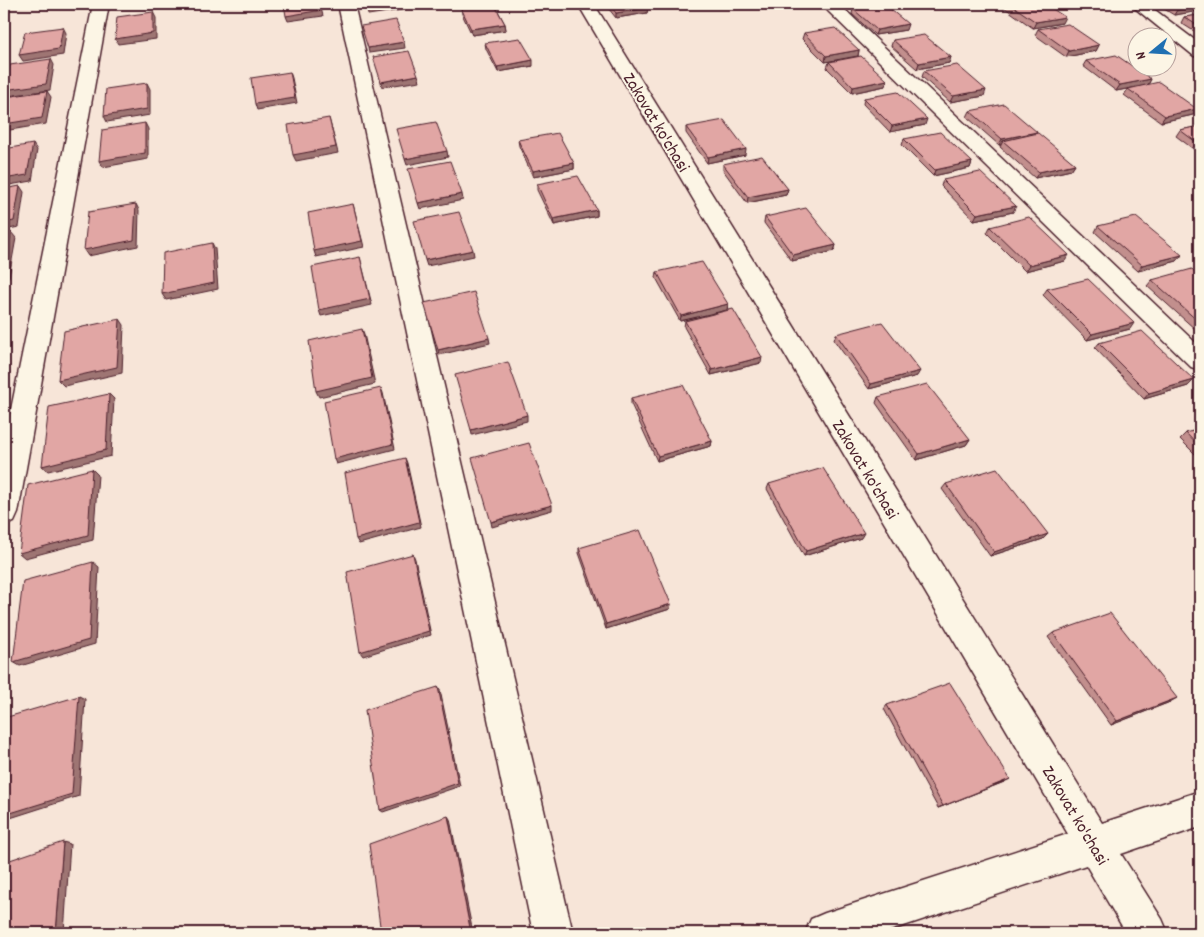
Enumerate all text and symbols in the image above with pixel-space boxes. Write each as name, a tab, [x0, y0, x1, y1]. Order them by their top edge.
north arrow	[1126, 28, 1176, 78]
text: N	[1131, 49, 1152, 62]
street label: Zakovat ko'chasi	[615, 69, 694, 178]
street label: Zakovat ko'chasi	[824, 416, 903, 525]
street label: Zakovat ko'chasi	[1034, 762, 1113, 871]

